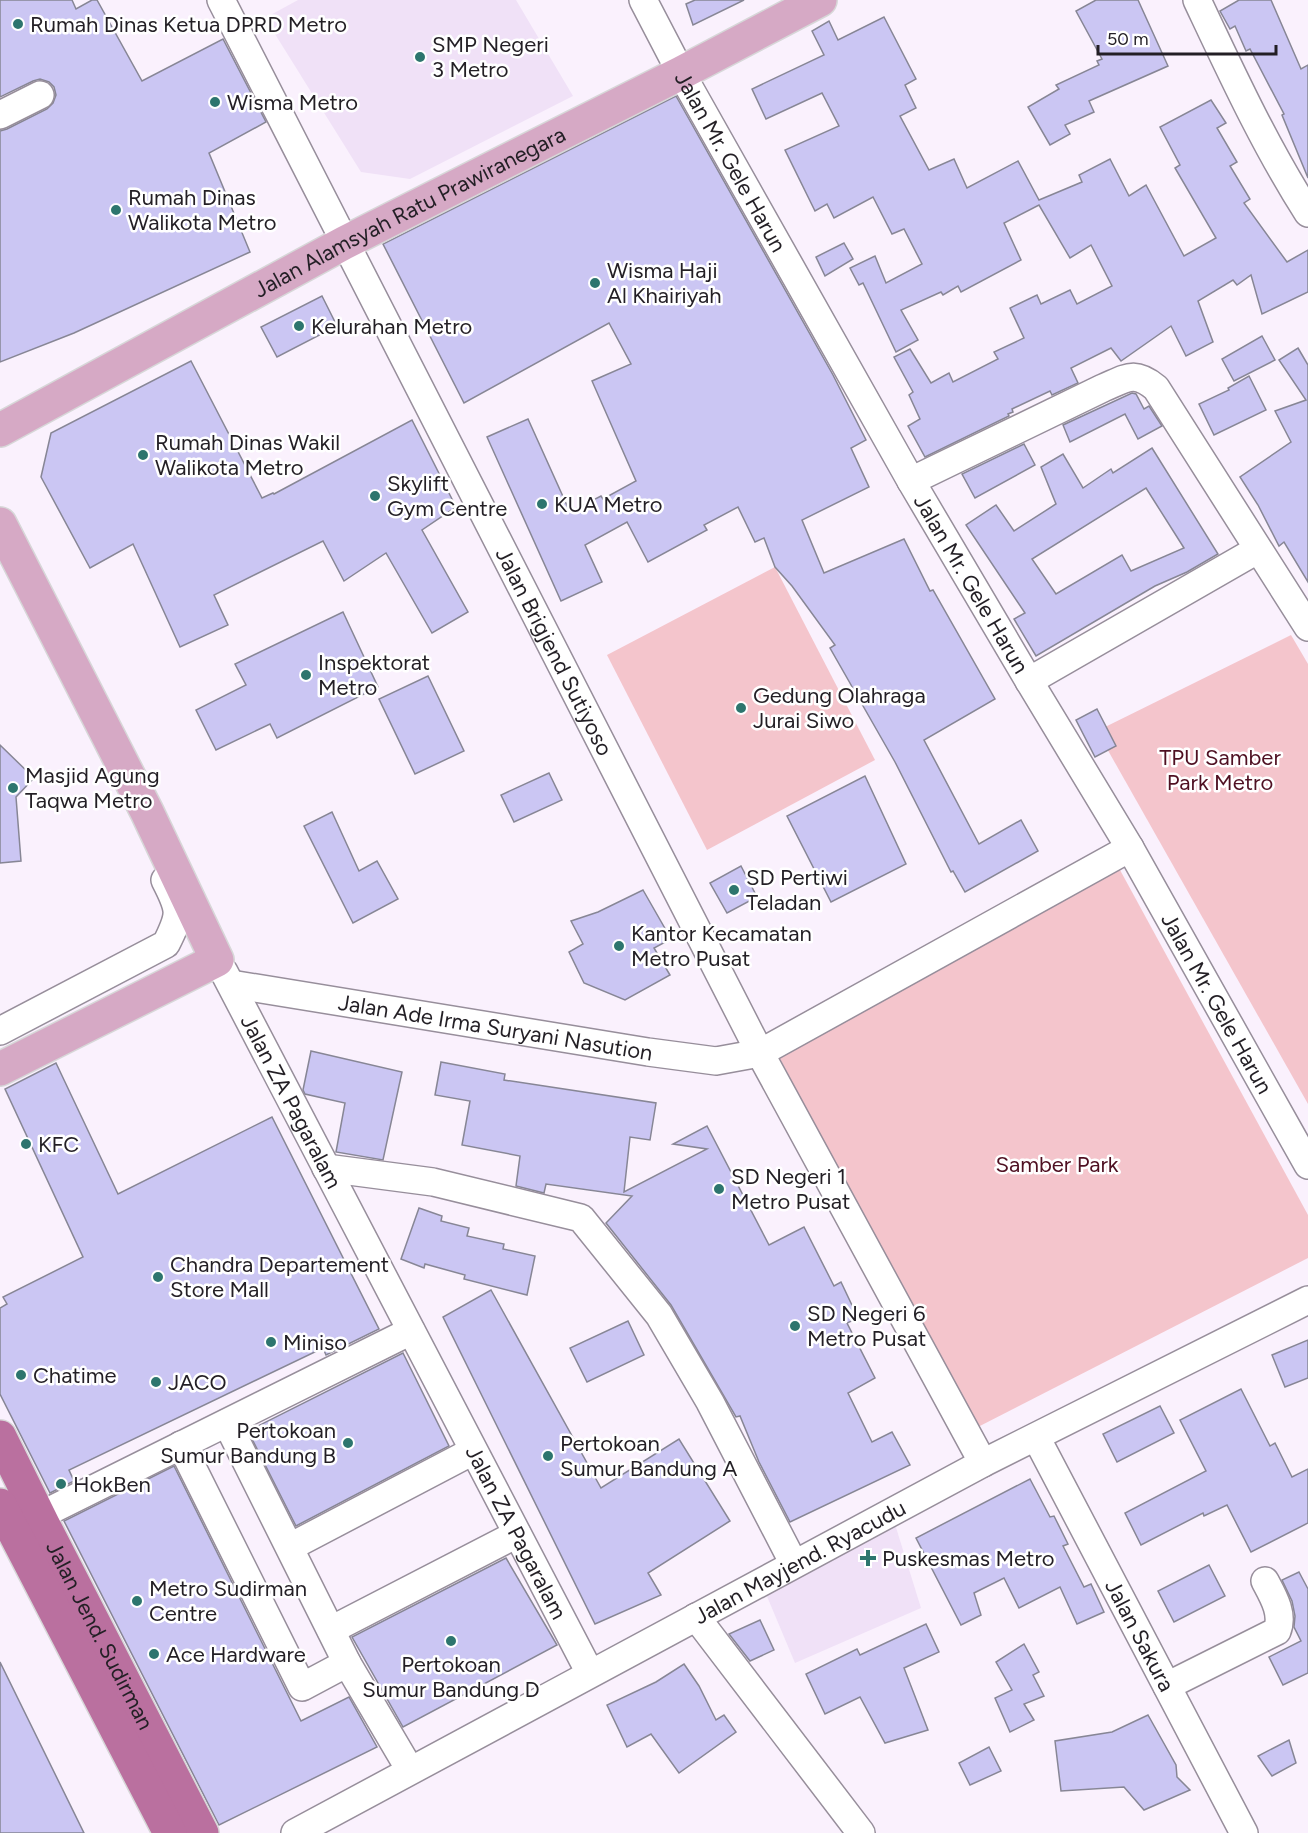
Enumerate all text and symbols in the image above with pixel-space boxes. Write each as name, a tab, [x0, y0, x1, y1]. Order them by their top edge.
place label: Rumah Dinas Ketua DPRD Metro	[30, 11, 347, 38]
marker: Rumah Dinas Ketua DPRD Metro	[11, 17, 25, 31]
scale bar	[1098, 18, 1276, 56]
text: 50 m	[1107, 28, 1149, 50]
place label: SMP Negeri 3 Metro	[432, 31, 549, 83]
marker: SMP Negeri 3 Metro	[413, 50, 427, 64]
street label: Jalan Mr. Gele Harun	[669, 67, 792, 257]
place label: Wisma Metro	[227, 89, 358, 116]
marker: Wisma Metro	[208, 95, 222, 109]
street label: Jalan Alamsyah Ratu Prawiranegara	[249, 121, 570, 304]
place label: Rumah Dinas Walikota Metro	[128, 184, 277, 236]
marker: Rumah Dinas Walikota Metro	[109, 203, 123, 217]
place label: Wisma Haji Al Khairiyah	[607, 257, 722, 309]
marker: Wisma Haji Al Khairiyah	[588, 276, 602, 290]
place label: Kelurahan Metro	[311, 313, 472, 340]
marker: Kelurahan Metro	[292, 319, 306, 333]
place label: Rumah Dinas Wakil Walikota Metro	[155, 429, 340, 481]
marker: Rumah Dinas Wakil Walikota Metro	[136, 448, 150, 462]
place label: Skylift Gym Centre	[387, 470, 507, 522]
marker: Skylift Gym Centre	[368, 489, 382, 503]
street label: Jalan Mr. Gele Harun	[908, 490, 1034, 678]
place label: KUA Metro	[554, 491, 662, 518]
marker: KUA Metro	[535, 497, 549, 511]
street label: Jalan Brigjend Sutiyoso	[490, 543, 619, 760]
place label: Inspektorat Metro	[318, 649, 430, 701]
marker: Inspektorat Metro	[299, 668, 313, 682]
place label: Gedung Olahraga Jurai Siwo	[753, 682, 926, 734]
marker: Gedung Olahraga Jurai Siwo	[734, 701, 748, 715]
park label: TPU Samber Park Metro	[1159, 744, 1281, 796]
place label: Masjid Agung Taqwa Metro	[25, 762, 160, 814]
marker: Masjid Agung Taqwa Metro	[6, 781, 20, 795]
place label: SD Pertiwi Teladan	[746, 864, 848, 916]
marker: SD Pertiwi Teladan	[727, 883, 741, 897]
street label: Jalan Mr. Gele Harun	[1155, 908, 1278, 1099]
place label: Kantor Kecamatan Metro Pusat	[631, 920, 812, 972]
marker: Kantor Kecamatan Metro Pusat	[612, 939, 626, 953]
street label: Jalan Ade Irma Suryani Nasution	[336, 989, 655, 1067]
street label: Jalan ZA Pagaralam	[235, 1010, 348, 1193]
place label: KFC	[38, 1131, 79, 1158]
marker: KFC	[19, 1137, 33, 1151]
park label: Samber Park	[995, 1151, 1119, 1178]
place label: SD Negeri 1 Metro Pusat	[731, 1163, 850, 1215]
marker: SD Negeri 1 Metro Pusat	[712, 1182, 726, 1196]
place label: Chandra Departement Store Mall	[170, 1251, 389, 1303]
marker: Chandra Departement Store Mall	[151, 1270, 165, 1284]
place label: SD Negeri 6 Metro Pusat	[807, 1300, 926, 1352]
marker: SD Negeri 6 Metro Pusat	[788, 1319, 802, 1333]
place label: Miniso	[283, 1329, 347, 1356]
marker: Miniso	[264, 1335, 278, 1349]
place label: Chatime	[33, 1362, 117, 1389]
marker: Chatime	[14, 1368, 28, 1382]
place label: JACO	[168, 1369, 227, 1396]
marker: JACO	[149, 1375, 163, 1389]
place label: Pertokoan Sumur Bandung B	[160, 1417, 336, 1469]
place label: Pertokoan Sumur Bandung A	[560, 1430, 737, 1482]
marker: Pertokoan Sumur Bandung B	[341, 1436, 355, 1450]
street label: Jalan ZA Pagaralam	[460, 1441, 573, 1624]
marker: Pertokoan Sumur Bandung A	[541, 1449, 555, 1463]
place label: HokBen	[73, 1471, 151, 1498]
marker: HokBen	[54, 1477, 68, 1491]
street label: Jalan Mayjend. Ryacudu	[689, 1494, 910, 1630]
street label: Jalan Jend. Sudirman	[40, 1536, 159, 1734]
place label: Puskesmas Metro	[882, 1545, 1055, 1572]
marker: Puskesmas Metro	[859, 1549, 877, 1567]
place label: Metro Sudirman Centre	[149, 1575, 307, 1627]
street label: Jalan Sakura	[1099, 1575, 1180, 1696]
marker: Metro Sudirman Centre	[130, 1594, 144, 1608]
marker: Pertokoan Sumur Bandung D	[444, 1634, 458, 1648]
place label: Ace Hardware	[166, 1641, 306, 1668]
marker: Ace Hardware	[147, 1647, 161, 1661]
place label: Pertokoan Sumur Bandung D	[362, 1651, 540, 1703]

